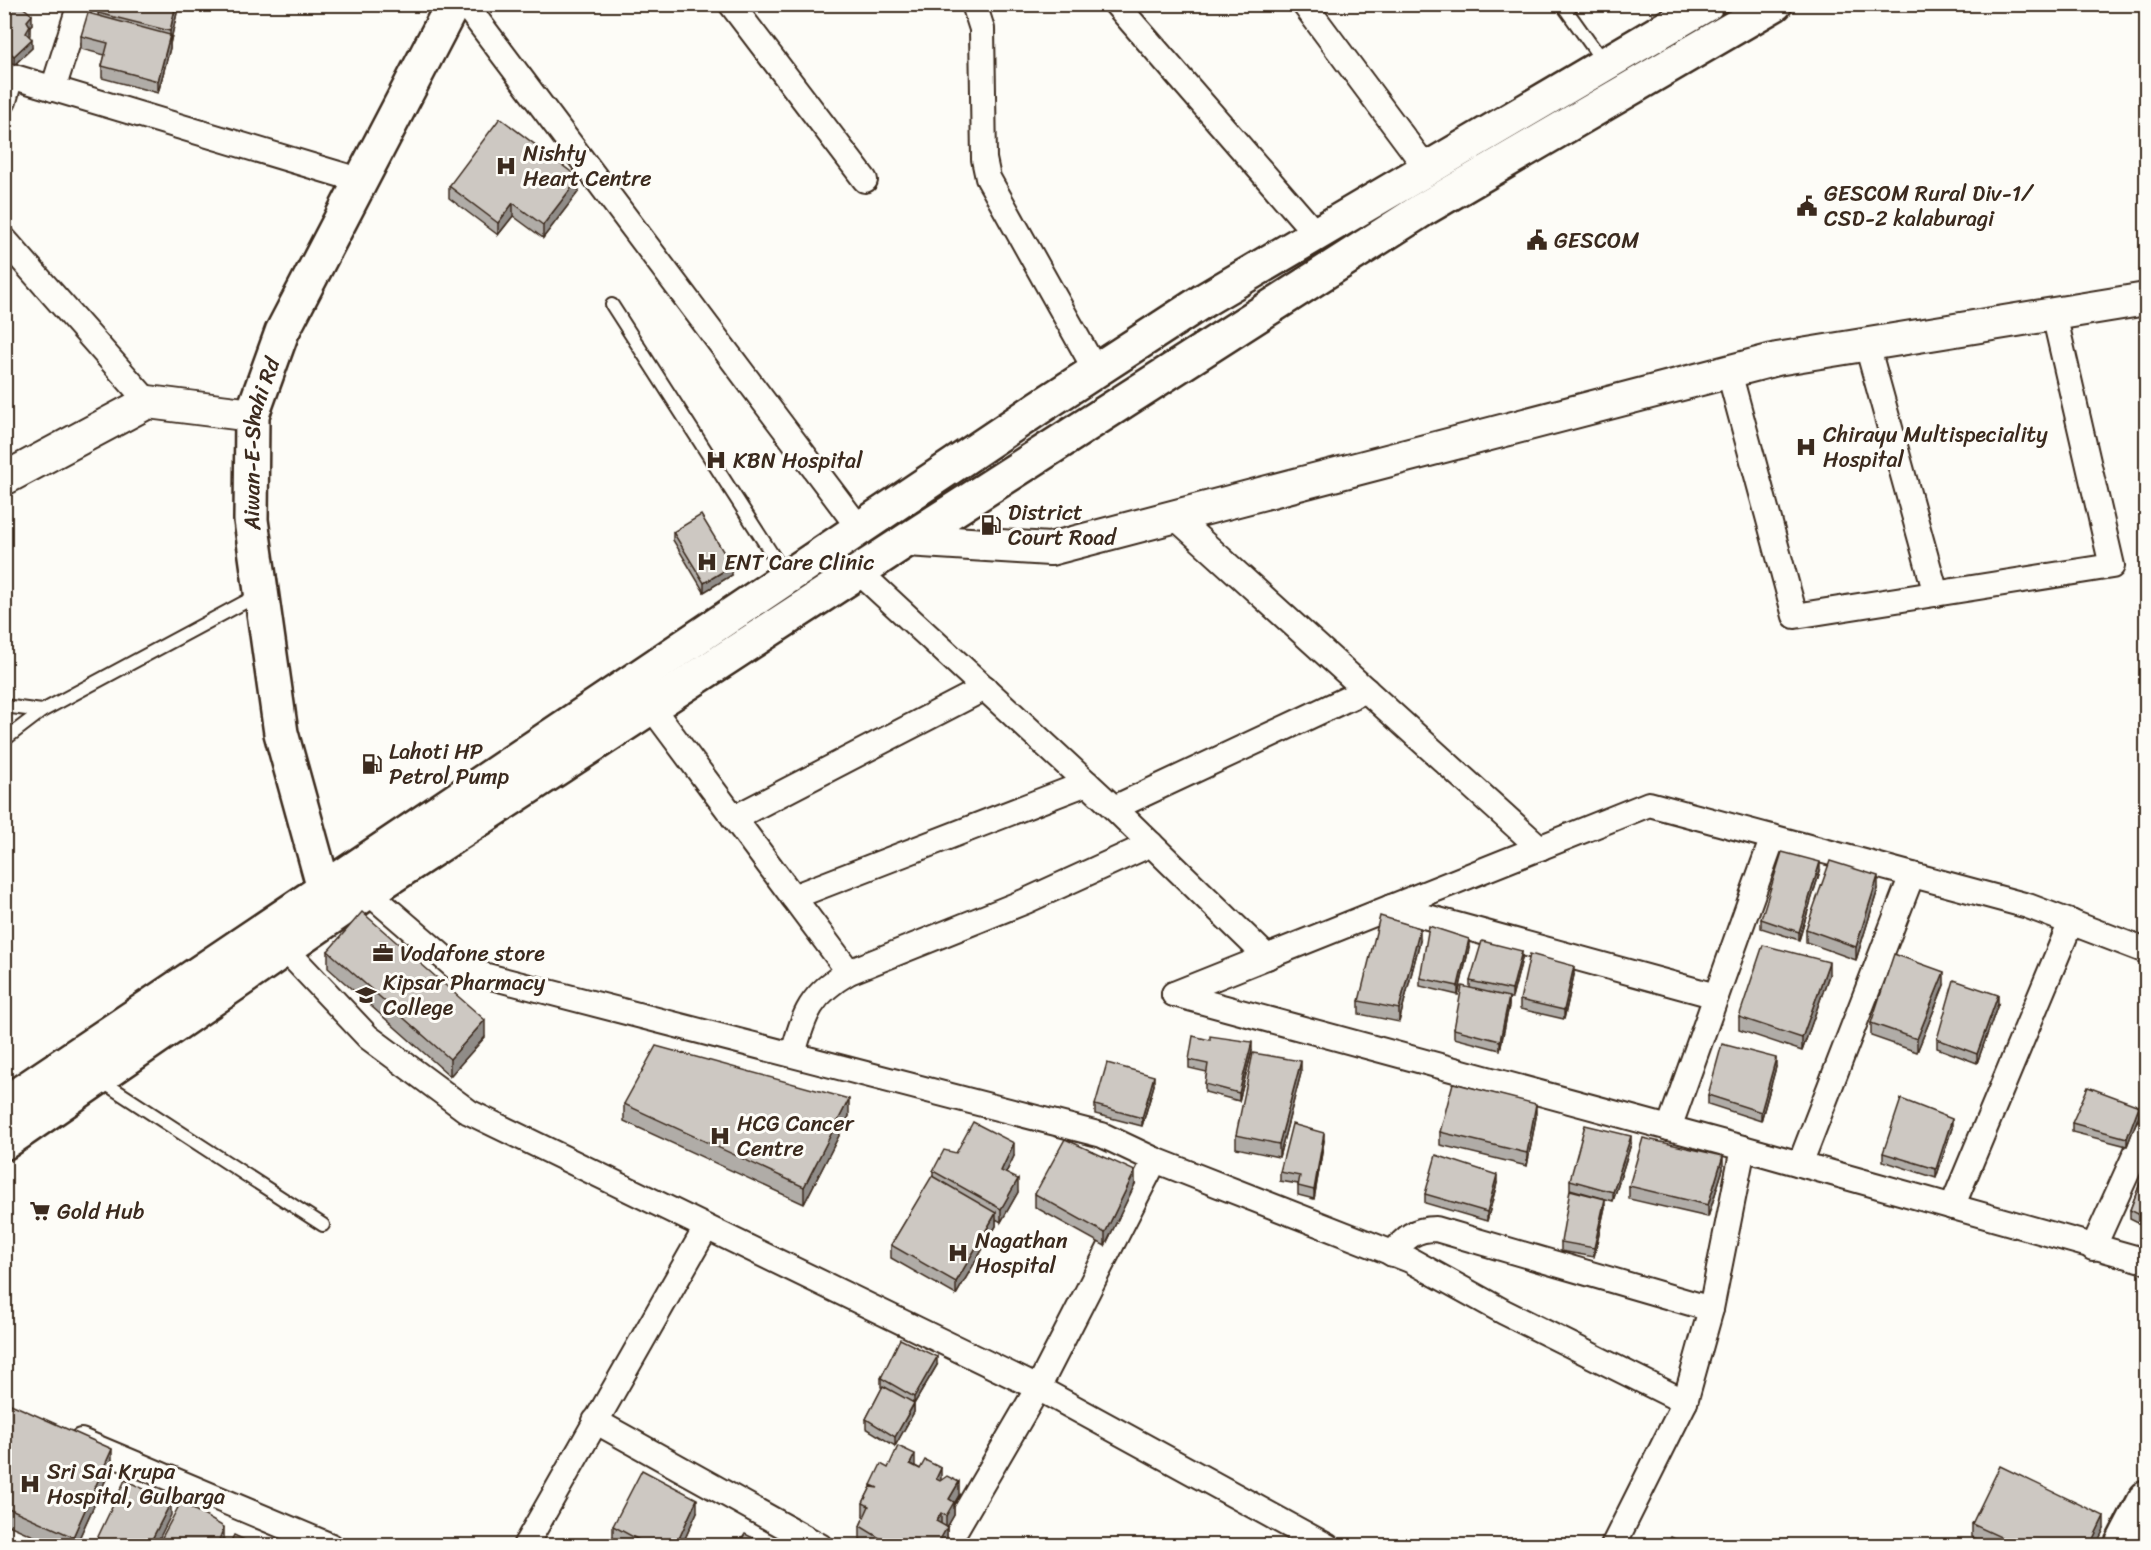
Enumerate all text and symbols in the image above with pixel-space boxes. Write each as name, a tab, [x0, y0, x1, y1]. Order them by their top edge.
place label: Nishty Heart Centre	[523, 134, 652, 198]
hospital icon: Nishty Heart Centre	[494, 154, 518, 178]
place label: GESCOM Rural Div-1/ CSD-2 kalaburagi	[1824, 174, 2035, 238]
public building icon: GESCOM Rural Div-1/ CSD-2 kalaburagi	[1795, 194, 1819, 218]
place label: GESCOM	[1554, 221, 1639, 260]
public building icon: GESCOM	[1525, 228, 1549, 252]
street label: Aiwan-E-Shahi Rd	[232, 351, 292, 534]
place label: Chirayu Multispeciality Hospital	[1823, 415, 2048, 479]
hospital icon: Chirayu Multispeciality Hospital	[1794, 435, 1818, 459]
place label: KBN Hospital	[733, 441, 863, 480]
hospital icon: KBN Hospital	[704, 448, 728, 472]
place label: District Court Road	[1008, 493, 1117, 557]
fuel station icon: District Court Road	[979, 513, 1003, 537]
place label: ENT Care Clinic	[724, 543, 874, 582]
hospital icon: ENT Care Clinic	[695, 550, 719, 574]
place label: Lahoti HP Petrol Pump	[389, 732, 510, 796]
fuel station icon: Lahoti HP Petrol Pump	[360, 752, 384, 776]
place label: Vodafone store	[400, 934, 545, 973]
office icon: Vodafone store	[371, 941, 395, 965]
place label: Kipsar Pharmacy College	[383, 963, 546, 1027]
school or university icon: Kipsar Pharmacy College	[354, 983, 378, 1007]
place label: HCG Cancer Centre	[737, 1104, 855, 1168]
hospital icon: HCG Cancer Centre	[708, 1124, 732, 1148]
place label: Gold Hub	[57, 1192, 145, 1231]
supermarket icon: Gold Hub	[28, 1199, 52, 1223]
place label: Nagathan Hospital	[975, 1221, 1068, 1285]
hospital icon: Nagathan Hospital	[946, 1241, 970, 1265]
place label: Sri Sai Krupa Hospital, Gulbarga	[47, 1452, 225, 1516]
hospital icon: Sri Sai Krupa Hospital, Gulbarga	[18, 1472, 42, 1496]

